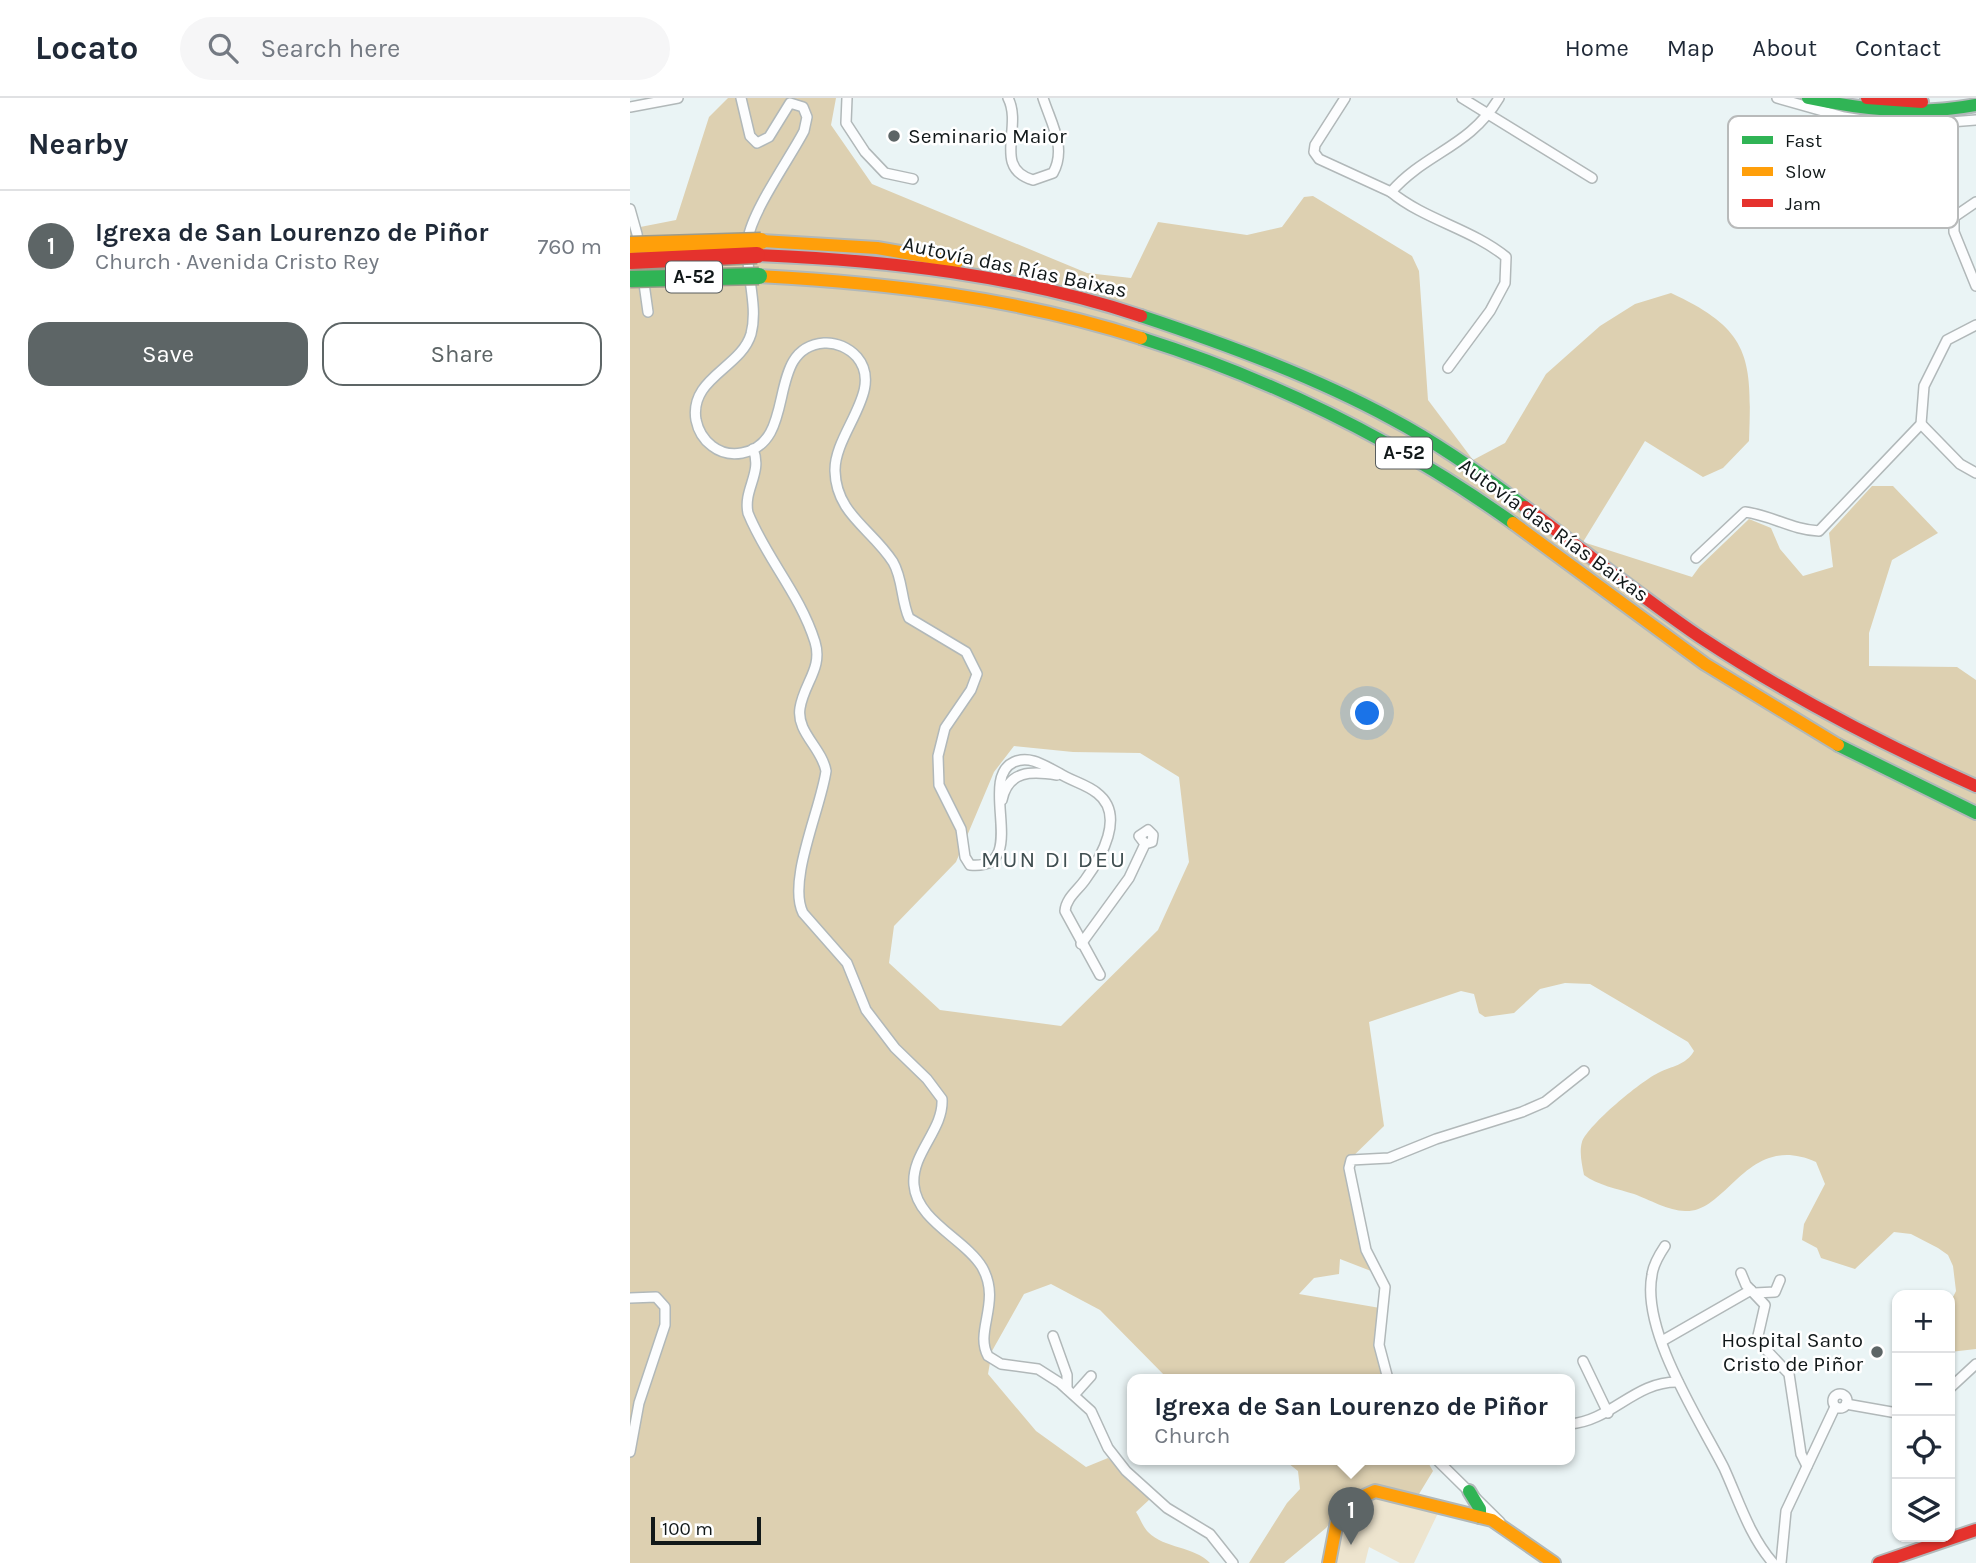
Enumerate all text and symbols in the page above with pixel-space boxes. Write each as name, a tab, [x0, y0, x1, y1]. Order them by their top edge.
search box	[180, 17, 670, 80]
text: Locato	[35, 29, 138, 67]
icon: search	[204, 29, 242, 67]
text: Search here	[260, 33, 400, 64]
text: Home	[1565, 34, 1629, 62]
text: Map	[1667, 34, 1714, 62]
text: About	[1752, 34, 1817, 62]
text: Contact	[1855, 34, 1941, 62]
legend	[1728, 116, 1958, 228]
place label: Seminario Maior	[908, 124, 1067, 148]
text: Nearby	[28, 126, 128, 162]
marker: Seminario Maior	[886, 128, 902, 144]
text: Fast	[1785, 130, 1822, 152]
text: Slow	[1785, 161, 1826, 183]
text: Jam	[1785, 193, 1821, 215]
text: Igrexa de San Lourenzo de Piñor	[95, 217, 488, 248]
street label: Autovía das Rías Baixas	[901, 232, 1129, 302]
text: 1	[47, 233, 55, 260]
text: 760 m	[537, 233, 602, 260]
text: Church · Avenida Cristo Rey	[95, 248, 379, 275]
road number: A-52	[666, 262, 722, 293]
button: Save	[28, 322, 308, 386]
button: Share	[322, 322, 602, 386]
road number: A-52	[1376, 438, 1432, 468]
street label: Autovía das Rías Baixas	[1455, 453, 1653, 607]
your location	[1350, 696, 1384, 730]
district label: MUN DI DEU	[981, 846, 1127, 873]
map controls	[1892, 1290, 1955, 1542]
button: +	[1892, 1290, 1955, 1353]
place label: Hospital Santo Cristo de Piñor	[1721, 1328, 1863, 1376]
marker: Hospital Santo Cristo de Piñor	[1869, 1344, 1885, 1360]
button: −	[1892, 1353, 1955, 1416]
popup	[1127, 1374, 1575, 1465]
text: Igrexa de San Lourenzo de Piñor	[1154, 1391, 1548, 1422]
button: locate	[1892, 1416, 1955, 1479]
text: Church	[1154, 1422, 1230, 1449]
button: layers	[1892, 1479, 1955, 1542]
pin: 1	[1328, 1487, 1374, 1545]
scale bar	[651, 1514, 761, 1546]
text: 100 m	[662, 1518, 713, 1540]

